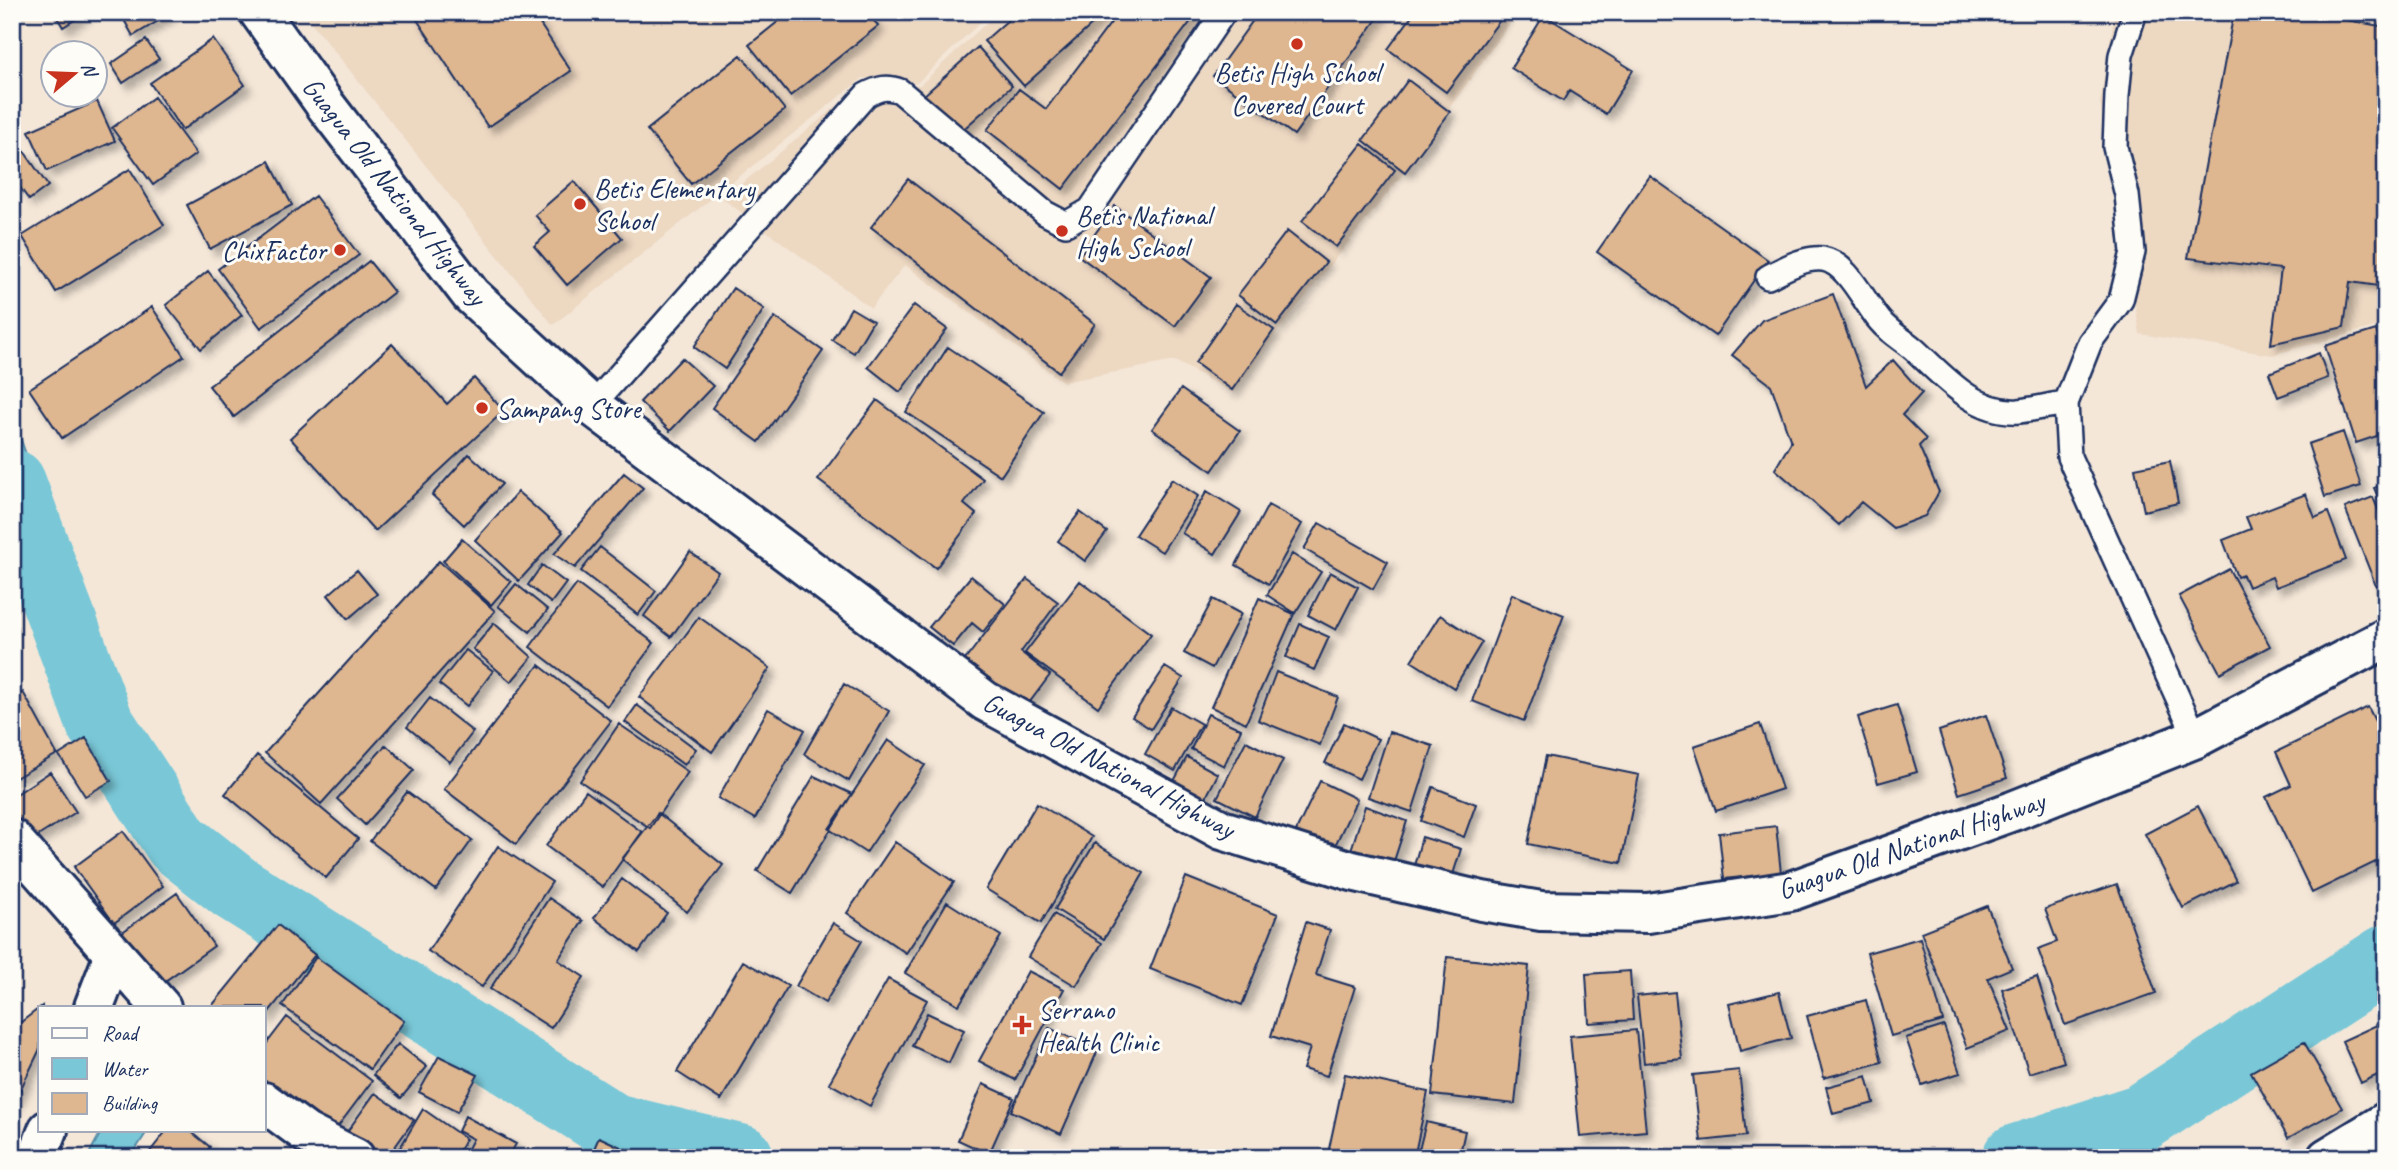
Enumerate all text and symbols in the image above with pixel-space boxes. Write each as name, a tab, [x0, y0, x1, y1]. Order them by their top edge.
marker: Betis High School Covered Court	[1289, 36, 1305, 52]
north arrow	[38, 38, 108, 108]
place label: Betis High School Covered Court	[1214, 55, 1385, 122]
text: N	[76, 59, 103, 81]
street label: Guagua Old National Highway	[295, 70, 496, 314]
place label: Betis Elementary School	[594, 171, 757, 238]
marker: Betis Elementary School	[572, 196, 588, 212]
place label: Betis National High School	[1076, 198, 1216, 265]
marker: Betis National High School	[1054, 223, 1070, 239]
place label: ChixFactor	[222, 233, 328, 268]
marker: ChixFactor	[332, 242, 348, 258]
place label: Sampang Store	[496, 391, 642, 426]
marker: Sampang Store	[474, 400, 490, 416]
street label: Guagua Old National Highway	[977, 684, 1243, 847]
street label: Guagua Old National Highway	[1773, 782, 2051, 907]
place label: Serrano Health Clinic	[1038, 992, 1161, 1059]
legend	[38, 1006, 266, 1132]
marker: Serrano Health Clinic	[1012, 1015, 1032, 1035]
text: Road	[102, 1020, 141, 1046]
text: Water	[102, 1056, 149, 1082]
text: Building	[102, 1090, 159, 1116]

